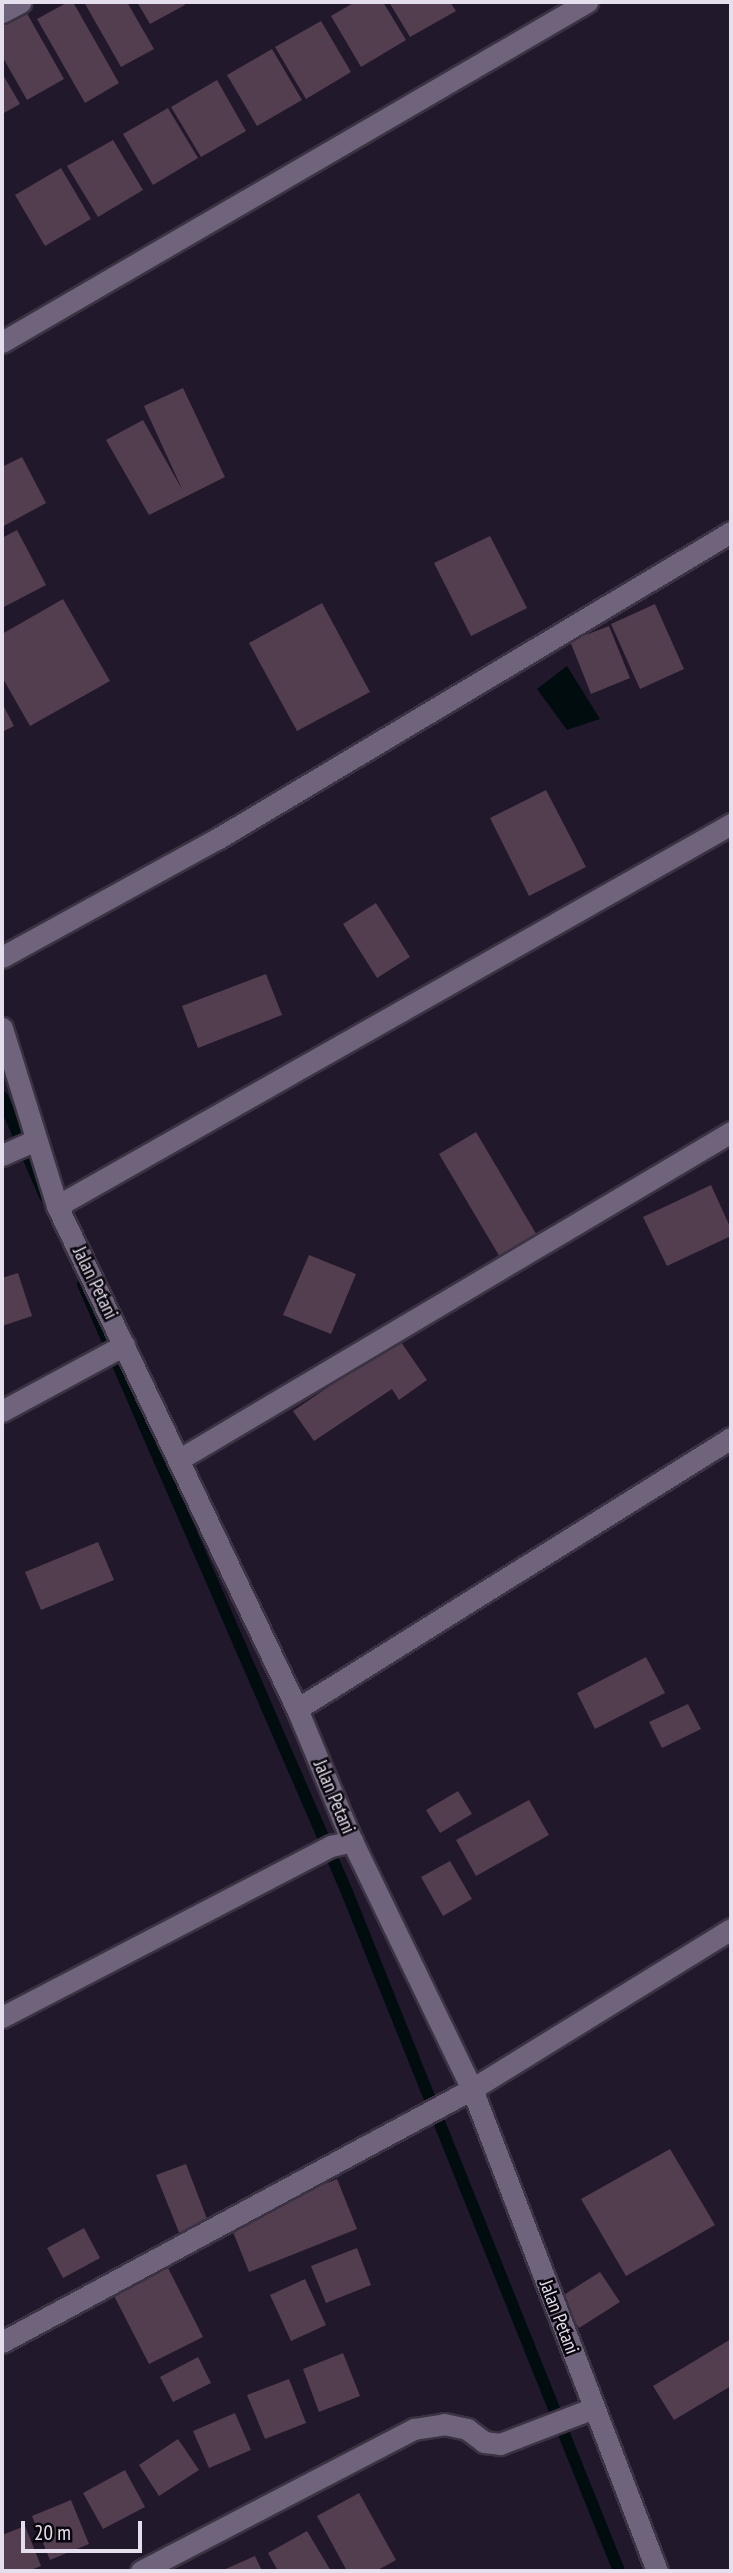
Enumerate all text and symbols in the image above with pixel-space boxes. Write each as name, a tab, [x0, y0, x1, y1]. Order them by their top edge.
street label: Jalan Petani	[68, 1243, 122, 1323]
street label: Jalan Petani	[308, 1757, 360, 1837]
street label: Jalan Petani	[534, 2277, 584, 2357]
scale bar	[24, 2506, 145, 2550]
text: 20 m	[34, 2519, 71, 2546]

